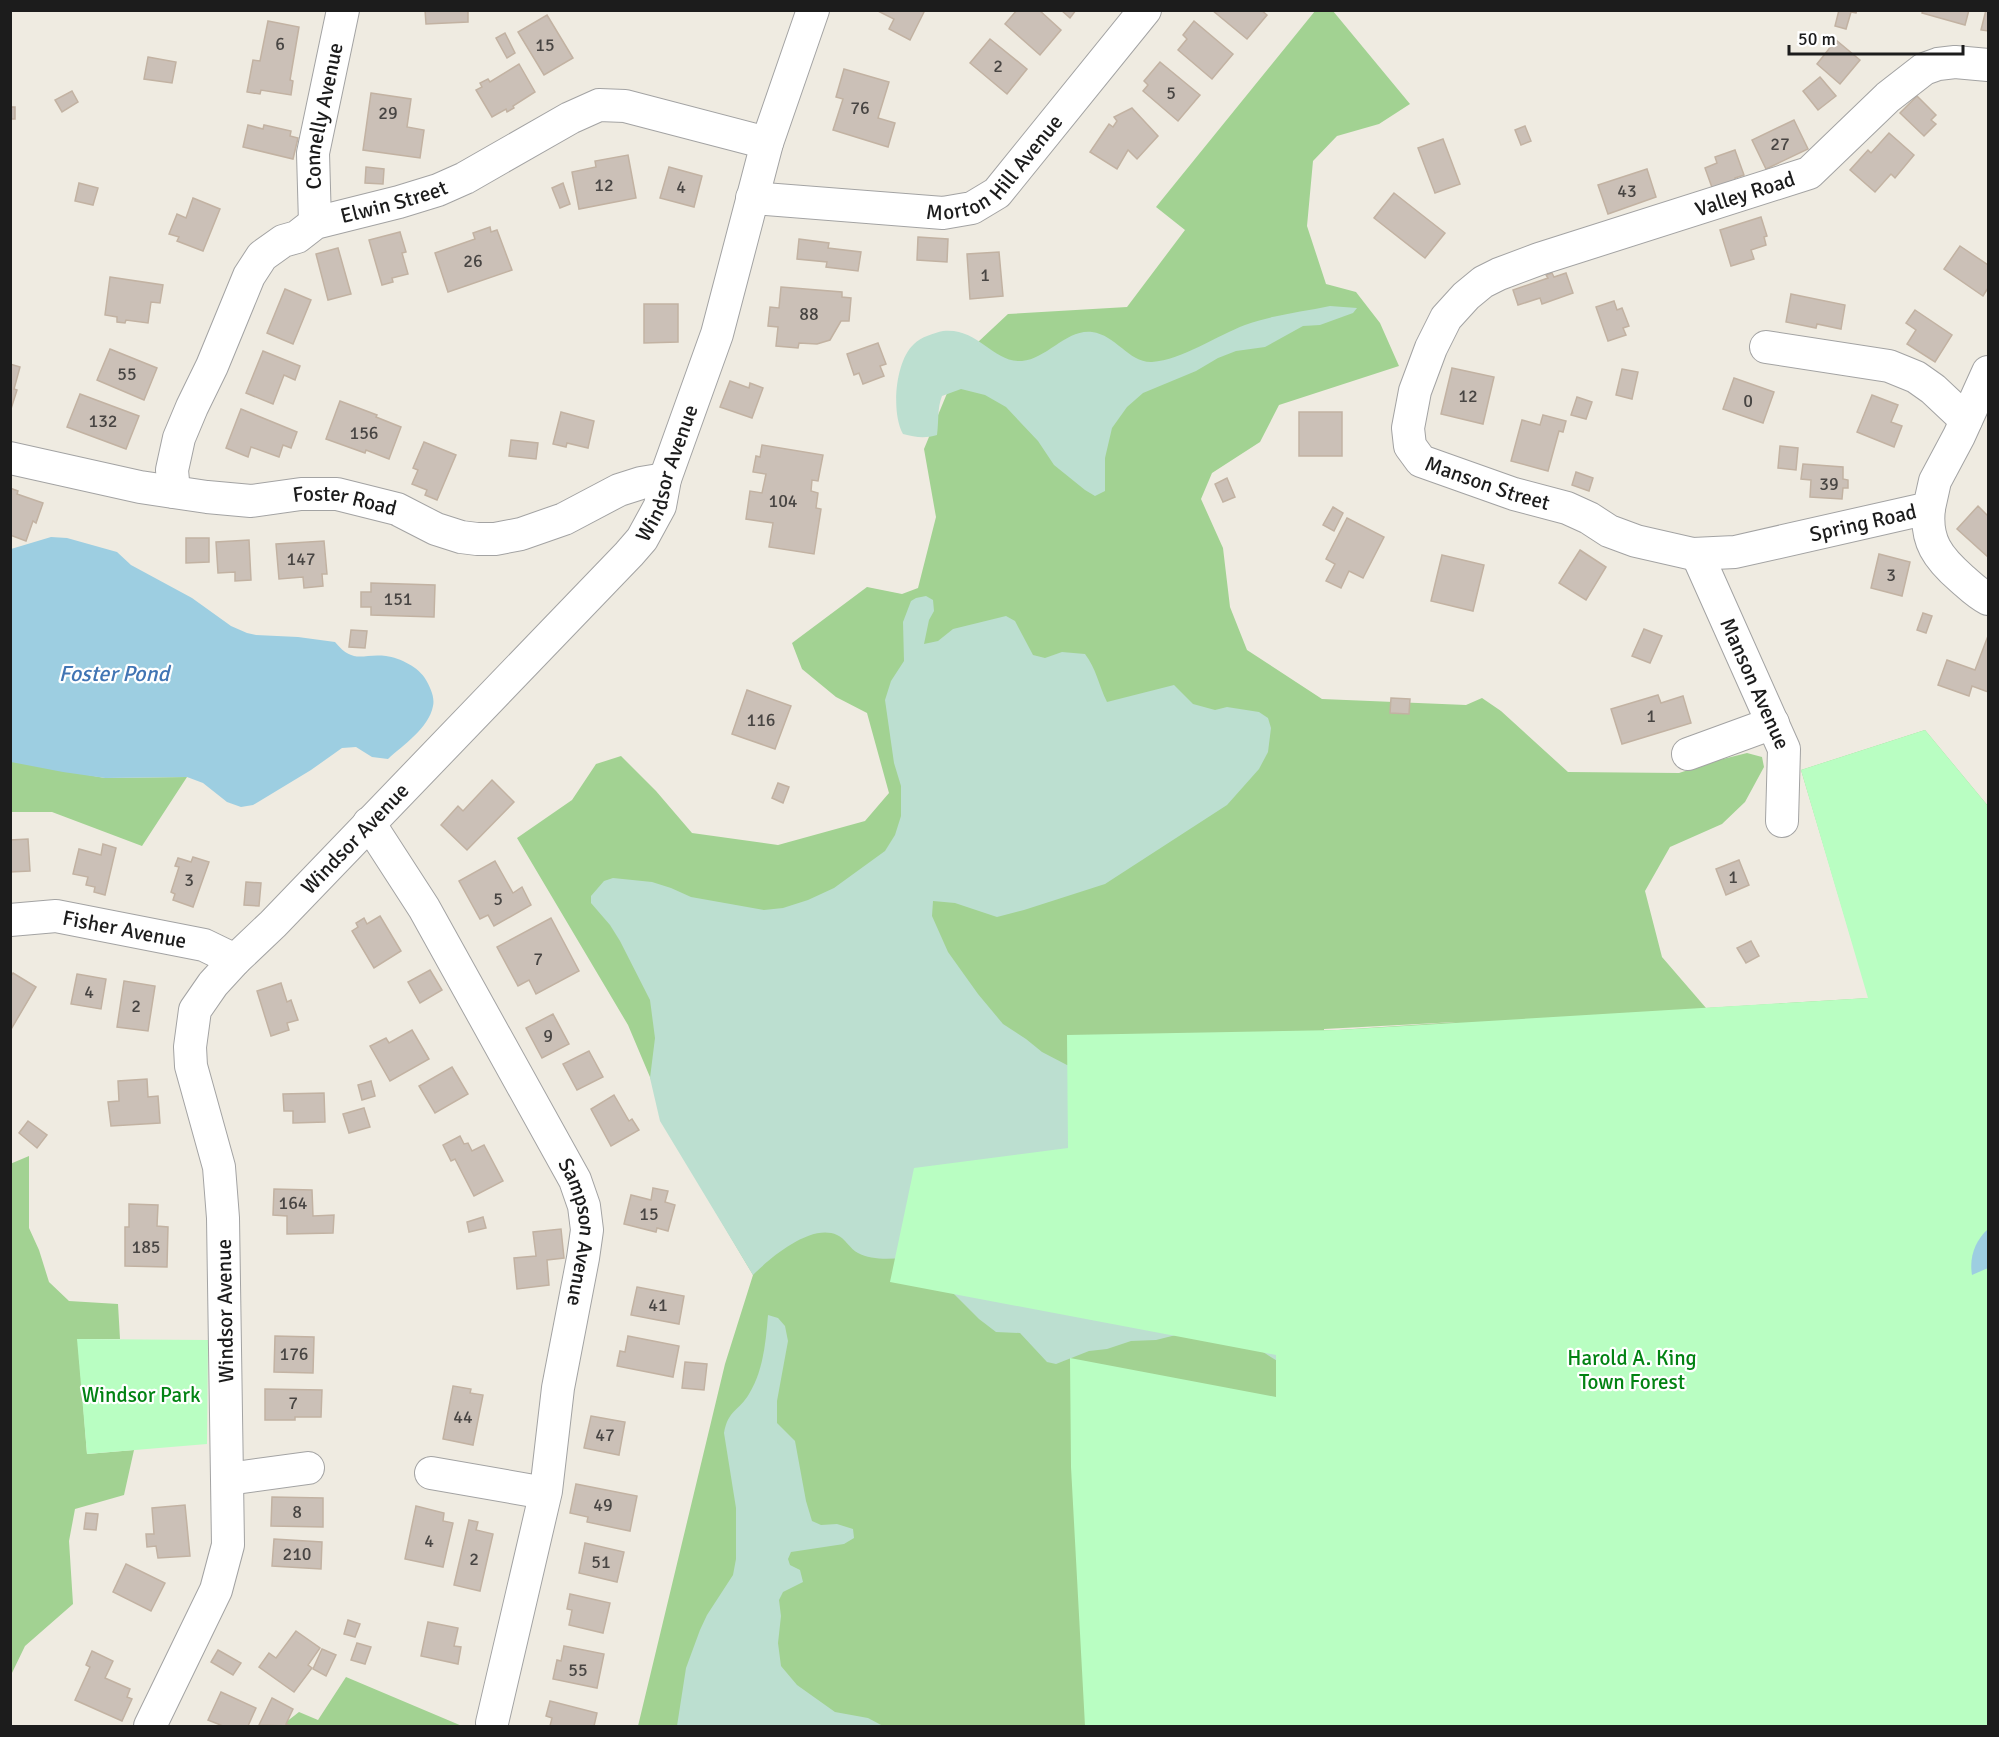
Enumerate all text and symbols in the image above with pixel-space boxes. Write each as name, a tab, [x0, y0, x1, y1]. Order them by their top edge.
scale bar	[1789, 18, 1963, 56]
text: 50 m	[1798, 28, 1836, 50]
house number: 6	[275, 33, 285, 55]
house number: 15	[535, 34, 555, 56]
street label: Connelly Avenue	[300, 40, 349, 190]
house number: 2	[993, 55, 1003, 77]
house number: 5	[1166, 82, 1176, 104]
house number: 76	[850, 97, 870, 119]
house number: 29	[378, 102, 398, 124]
street label: Morton Hill Avenue	[925, 109, 1068, 226]
house number: 27	[1770, 133, 1790, 155]
street label: Valley Road	[1692, 166, 1798, 222]
street label: Elwin Street	[338, 174, 452, 229]
house number: 12	[594, 174, 614, 196]
house number: 4	[676, 176, 686, 198]
house number: 43	[1617, 180, 1637, 202]
house number: 26	[463, 250, 483, 272]
house number: 1	[980, 264, 990, 286]
house number: 88	[799, 303, 819, 325]
house number: 55	[117, 363, 137, 385]
house number: 12	[1458, 385, 1478, 407]
house number: 0	[1743, 390, 1753, 412]
street label: Windsor Avenue	[630, 401, 704, 546]
house number: 132	[88, 410, 118, 432]
house number: 156	[349, 422, 379, 444]
street label: Manson Street	[1421, 450, 1553, 516]
house number: 39	[1819, 473, 1839, 495]
street label: Foster Road	[291, 481, 399, 521]
house number: 104	[768, 490, 798, 512]
street label: Spring Road	[1807, 498, 1919, 548]
house number: 147	[286, 548, 316, 570]
house number: 3	[1886, 564, 1896, 586]
house number: 151	[383, 588, 413, 610]
street label: Manson Avenue	[1714, 614, 1795, 753]
water label: Foster Pond	[59, 660, 172, 687]
house number: 1	[1646, 705, 1656, 727]
house number: 116	[746, 709, 776, 731]
street label: Windsor Avenue	[296, 778, 414, 900]
house number: 1	[1728, 866, 1738, 888]
house number: 3	[184, 869, 194, 891]
house number: 5	[493, 888, 503, 910]
street label: Fisher Avenue	[60, 905, 189, 954]
house number: 7	[533, 948, 543, 970]
house number: 4	[84, 981, 94, 1003]
house number: 2	[131, 995, 141, 1017]
house number: 9	[543, 1025, 553, 1047]
street label: Sampson Avenue	[552, 1153, 601, 1308]
house number: 164	[278, 1192, 308, 1214]
house number: 15	[639, 1203, 659, 1225]
house number: 185	[131, 1236, 161, 1258]
street label: Windsor Avenue	[211, 1239, 239, 1383]
house number: 41	[648, 1294, 668, 1316]
house number: 176	[279, 1343, 309, 1365]
park label: Harold A. King Town Forest	[1567, 1345, 1697, 1395]
park label: Windsor Park	[82, 1382, 201, 1408]
house number: 7	[288, 1392, 298, 1414]
house number: 44	[453, 1406, 473, 1428]
house number: 47	[595, 1424, 615, 1446]
house number: 49	[593, 1494, 613, 1516]
house number: 8	[292, 1501, 302, 1523]
house number: 4	[424, 1530, 434, 1552]
house number: 210	[282, 1543, 312, 1565]
house number: 2	[469, 1548, 479, 1570]
house number: 51	[591, 1551, 611, 1573]
house number: 55	[568, 1659, 588, 1681]

